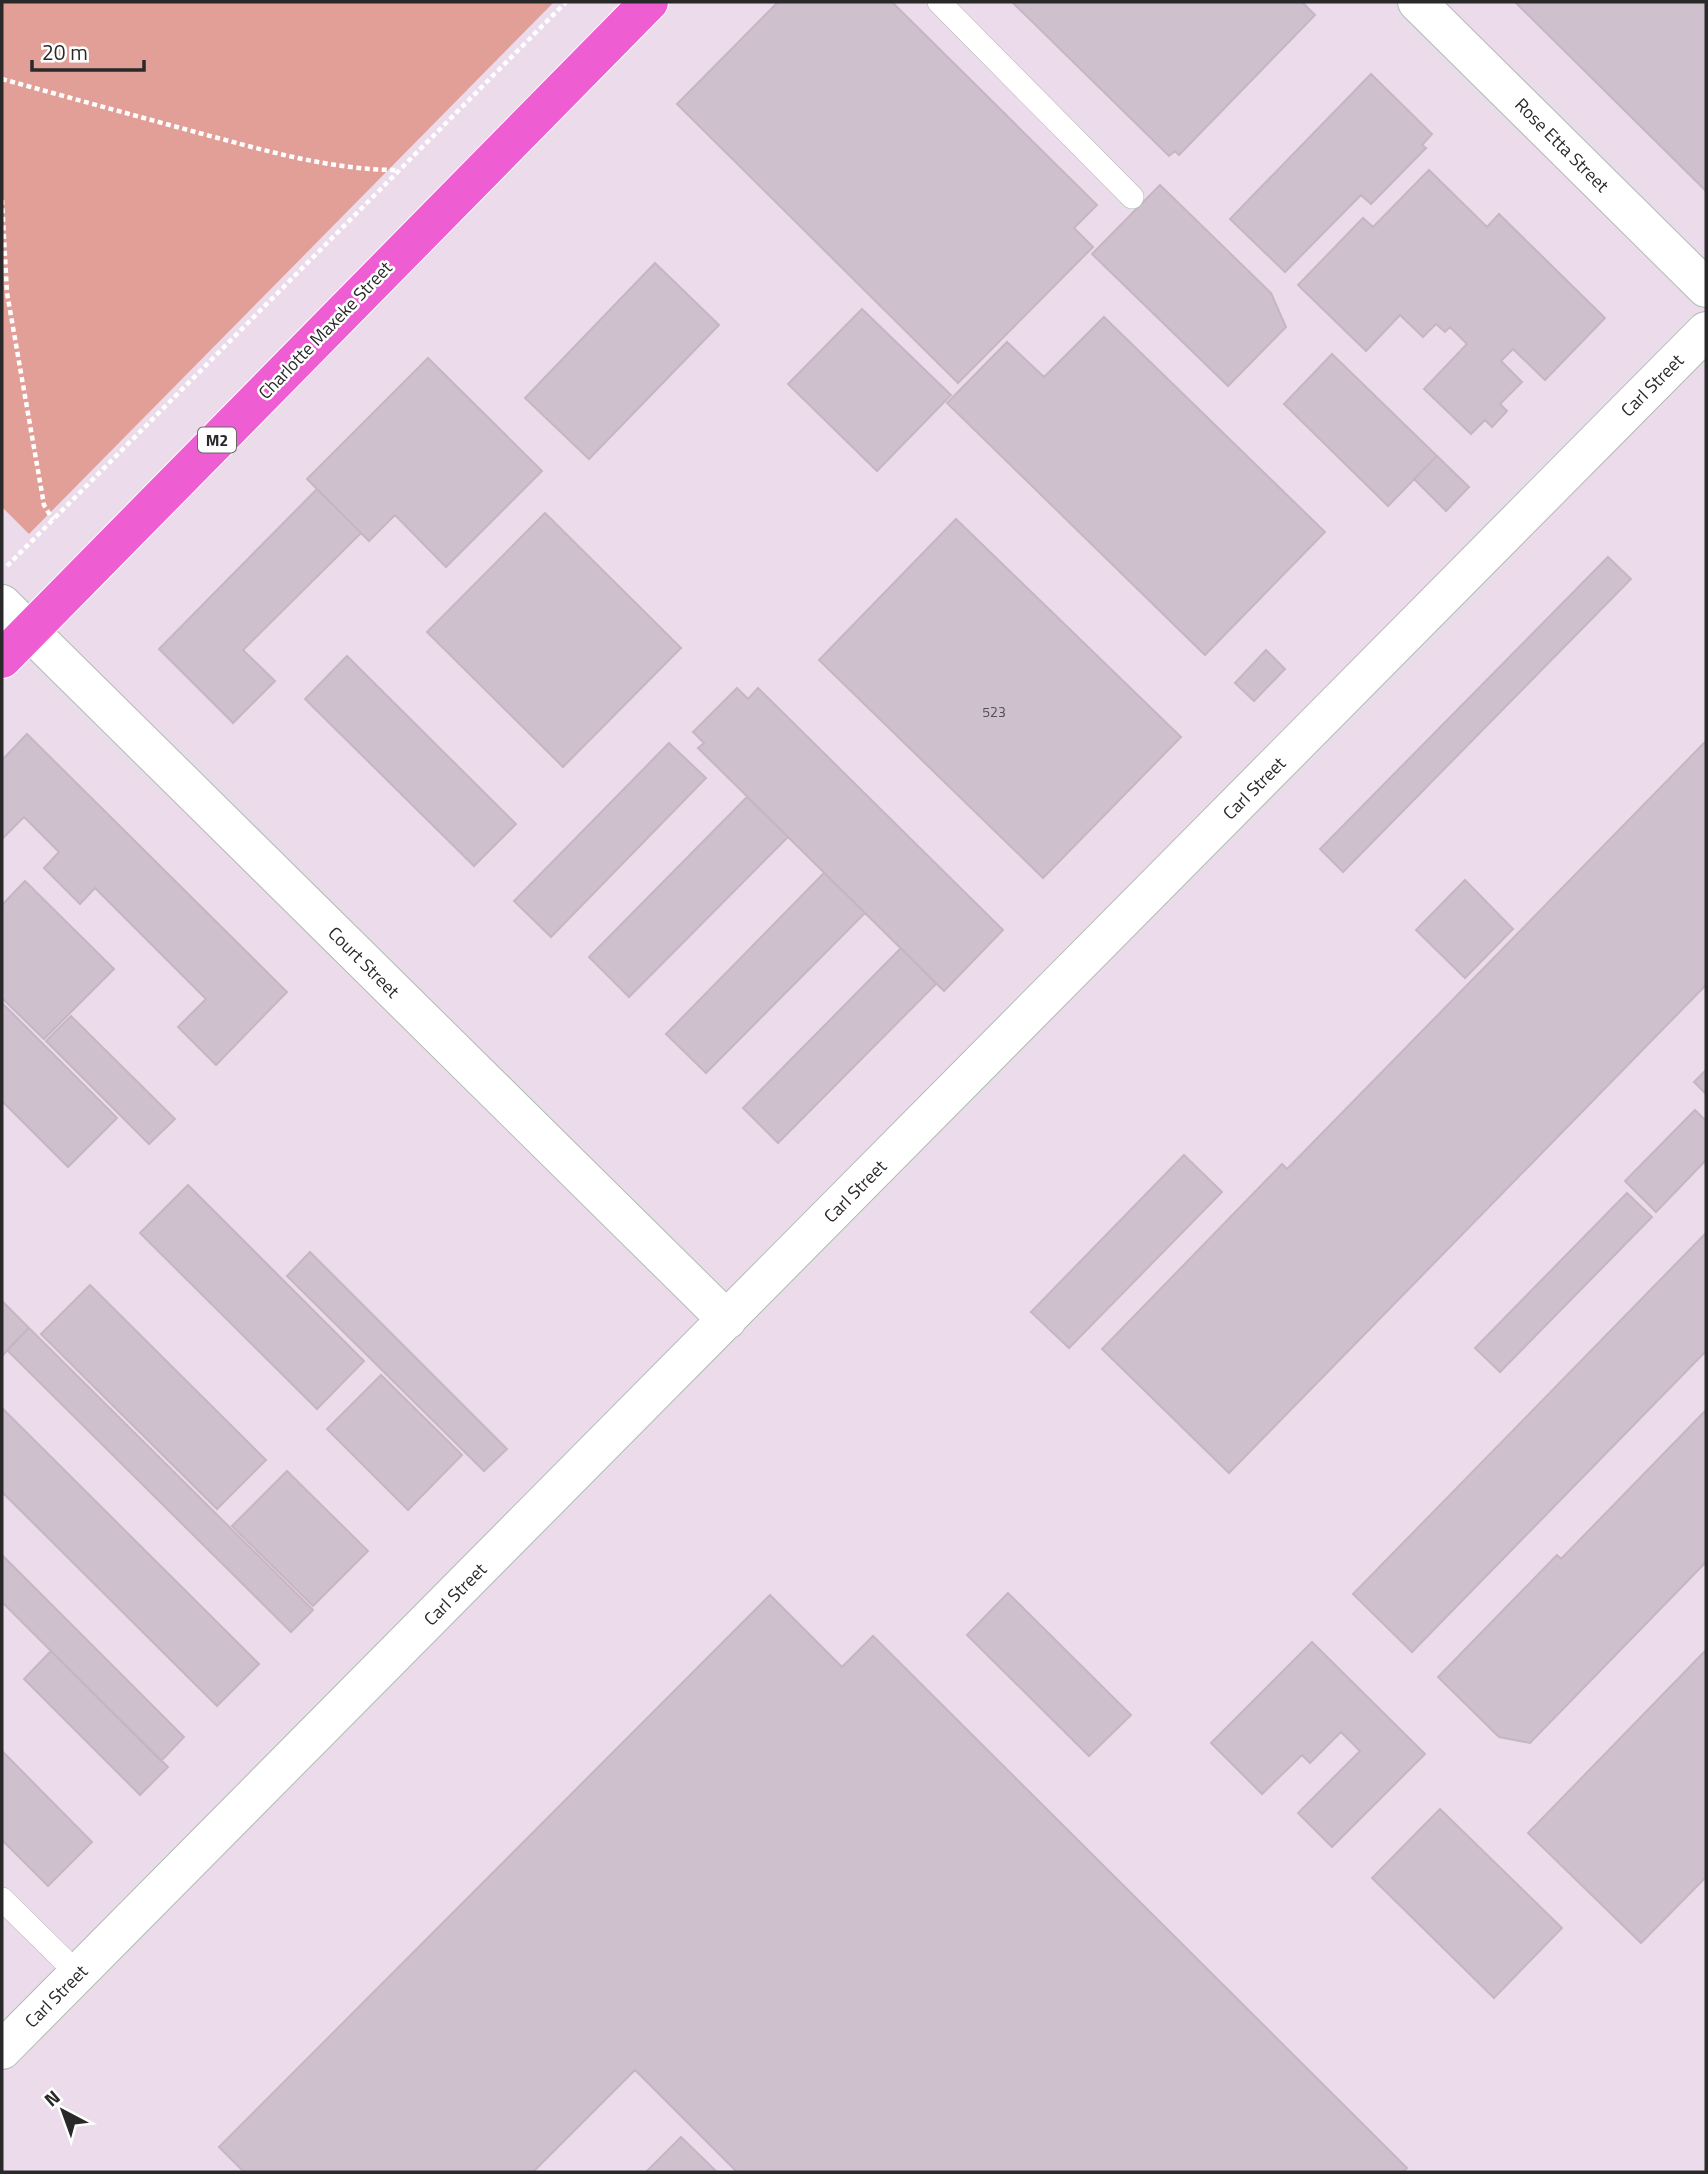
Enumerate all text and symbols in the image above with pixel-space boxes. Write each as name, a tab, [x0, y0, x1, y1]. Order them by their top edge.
scale bar	[32, 28, 144, 72]
text: 20 m	[42, 36, 88, 68]
street label: Rose Etta Street	[1509, 92, 1616, 199]
street label: Charlotte Maxeke Street	[252, 254, 399, 405]
street label: Carl Street	[1614, 347, 1690, 423]
road number: M2	[198, 428, 236, 452]
house number: 523	[982, 701, 1006, 722]
street label: Carl Street	[1216, 750, 1292, 826]
street label: Court Street	[322, 920, 406, 1004]
street label: Carl Street	[817, 1153, 893, 1229]
street label: Carl Street	[417, 1556, 493, 1632]
street label: Carl Street	[18, 1958, 94, 2034]
north arrow	[28, 2076, 98, 2146]
text: N	[37, 2083, 66, 2113]

